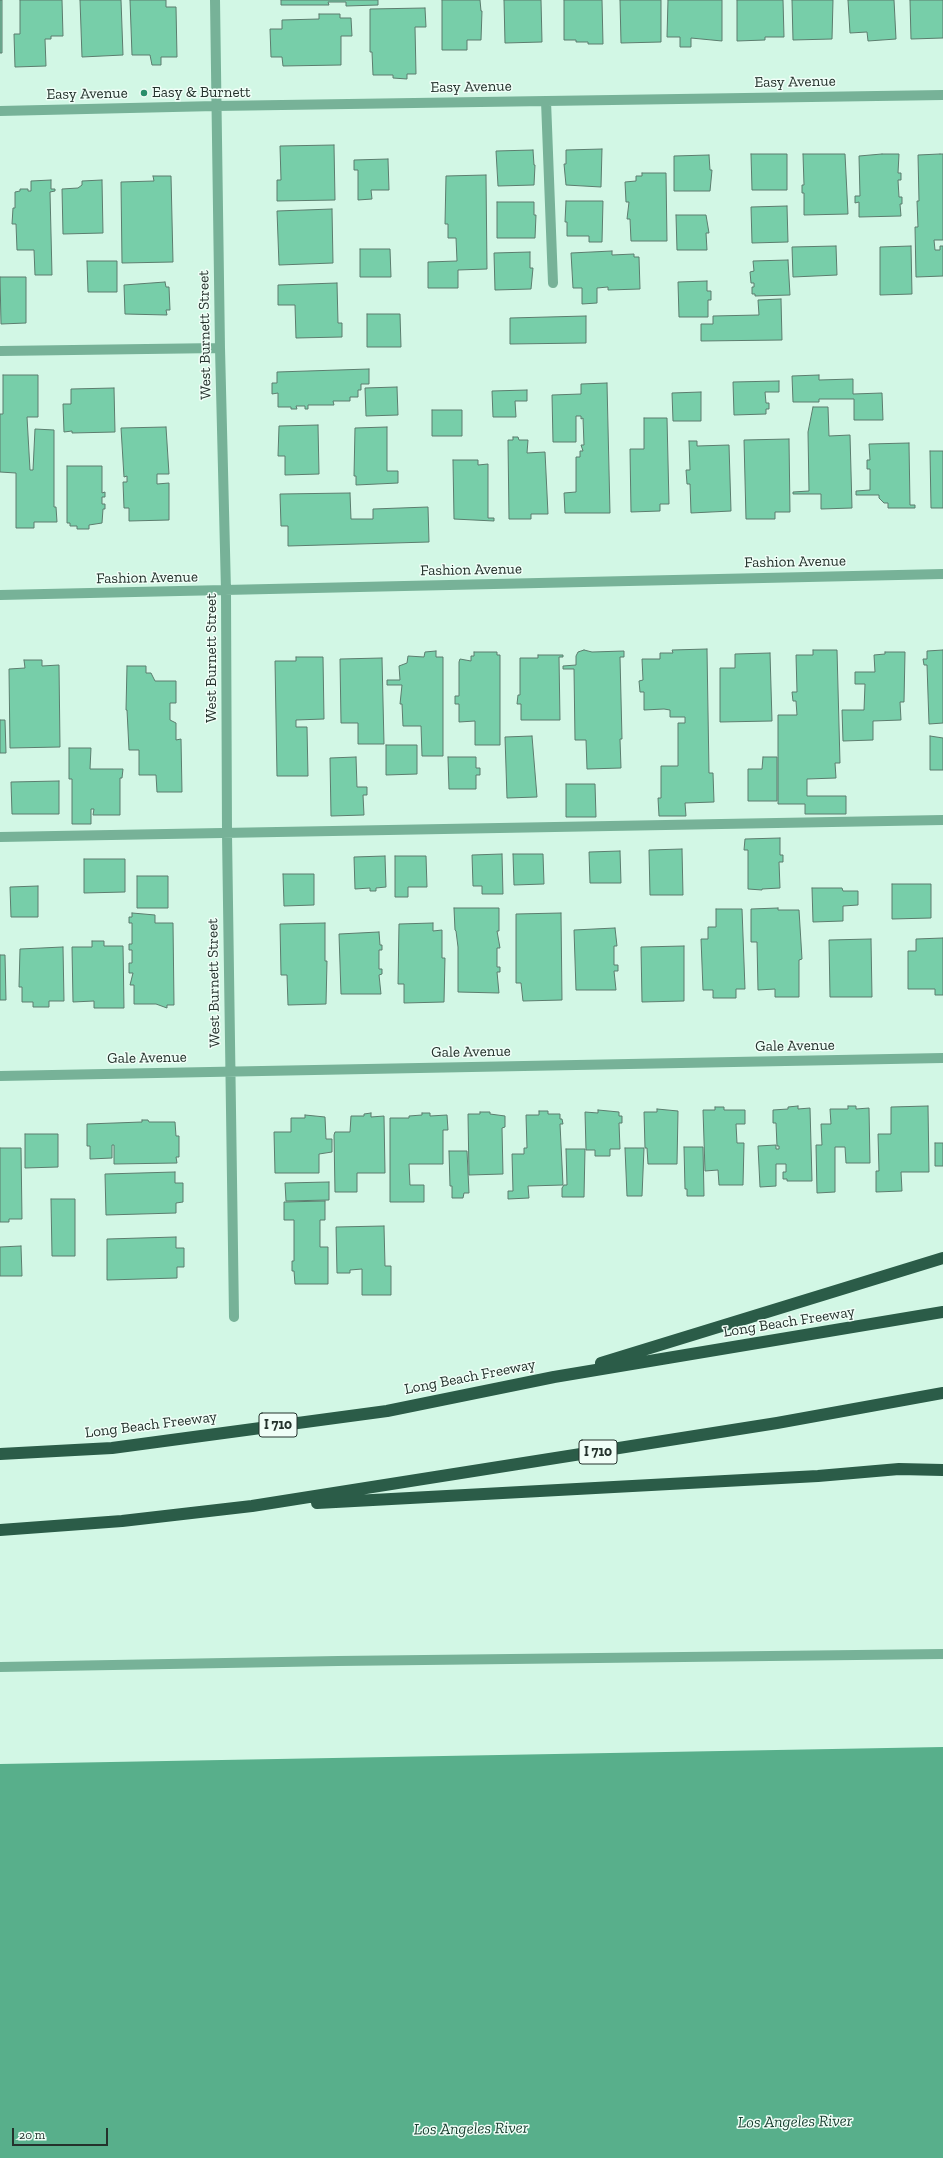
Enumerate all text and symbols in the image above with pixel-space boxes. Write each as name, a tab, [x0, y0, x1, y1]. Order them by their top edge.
street label: Easy Avenue	[754, 72, 836, 92]
street label: Easy Avenue	[430, 77, 512, 97]
street label: Easy Avenue	[46, 84, 128, 104]
place label: Easy & Burnett	[152, 84, 251, 102]
marker: Easy & Burnett	[139, 88, 149, 98]
street label: West Burnett Street	[195, 270, 215, 400]
street label: Fashion Avenue	[744, 552, 846, 572]
street label: Fashion Avenue	[420, 560, 522, 580]
street label: Fashion Avenue	[96, 568, 198, 588]
street label: West Burnett Street	[203, 593, 221, 723]
street label: West Burnett Street	[204, 918, 224, 1048]
street label: Gale Avenue	[755, 1036, 835, 1056]
street label: Gale Avenue	[431, 1042, 511, 1062]
street label: Gale Avenue	[107, 1048, 187, 1068]
street label: Long Beach Freeway	[722, 1303, 856, 1341]
street label: Long Beach Freeway	[403, 1355, 537, 1399]
street label: Long Beach Freeway	[84, 1408, 218, 1442]
road number: I 710	[259, 1413, 297, 1437]
road number: I 710	[579, 1440, 617, 1464]
water label: Los Angeles River	[738, 2111, 852, 2133]
water label: Los Angeles River	[414, 2118, 528, 2140]
scale bar	[14, 2120, 110, 2146]
text: 20 m	[19, 2128, 45, 2142]

